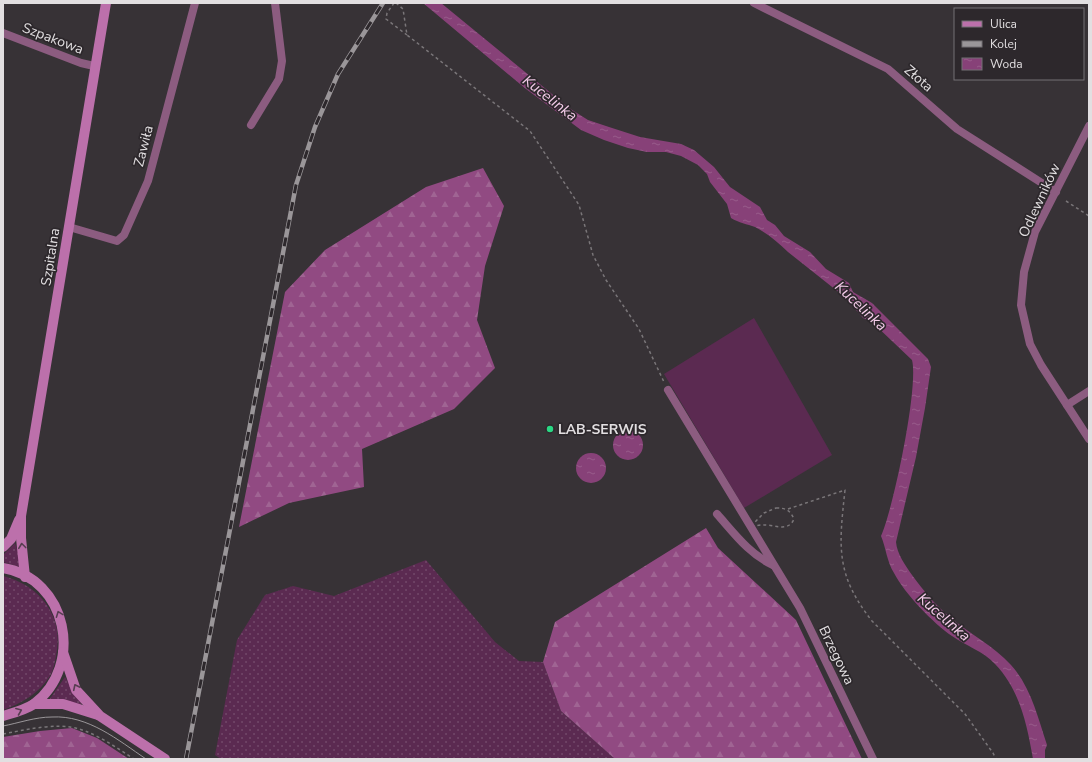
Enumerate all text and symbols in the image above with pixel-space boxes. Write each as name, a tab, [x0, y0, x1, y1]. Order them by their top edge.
legend	[954, 8, 1084, 80]
text: Ulica	[990, 16, 1017, 32]
street label: Szpakowa	[19, 18, 86, 59]
text: Kolej	[990, 36, 1017, 52]
text: Woda	[990, 56, 1023, 72]
street label: Złota	[900, 61, 937, 96]
water label: Kucelinka	[519, 70, 582, 126]
street label: Zawiła	[129, 123, 158, 169]
street label: Odlewników	[1014, 160, 1065, 240]
street label: Szpitalna	[37, 227, 64, 287]
water label: Kucelinka	[831, 277, 891, 335]
place label: LAB-SERWIS	[558, 420, 647, 439]
marker: LAB-SERWIS	[545, 424, 555, 434]
one-way arrow	[17, 543, 26, 550]
water label: Kucelinka	[913, 588, 975, 646]
one-way arrow	[55, 610, 63, 617]
street label: Brzegowa	[814, 623, 859, 688]
one-way arrow	[73, 684, 81, 691]
one-way arrow	[15, 708, 23, 716]

